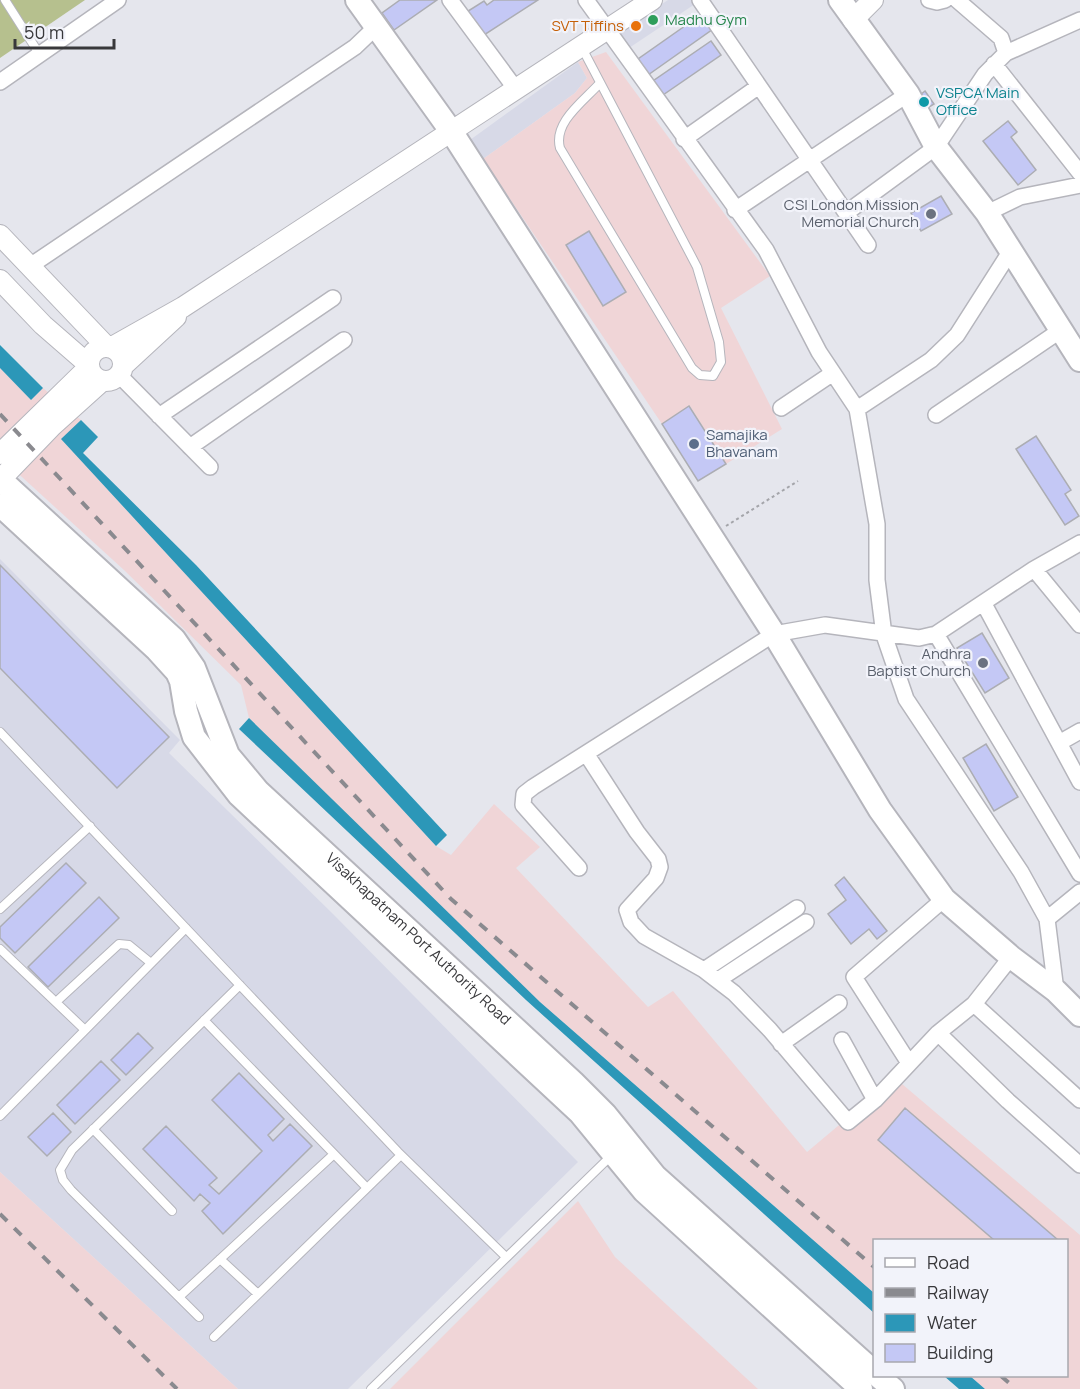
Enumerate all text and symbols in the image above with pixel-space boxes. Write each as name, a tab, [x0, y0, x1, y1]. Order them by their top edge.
place label: Madhu Gym	[665, 9, 747, 30]
scale bar	[15, 12, 114, 50]
marker: Madhu Gym	[646, 13, 660, 27]
place label: SVT Tiffins	[552, 15, 624, 36]
marker: SVT Tiffins	[629, 19, 643, 33]
text: 50 m	[24, 20, 64, 44]
place label: VSPCA Main Office	[936, 82, 1019, 120]
marker: VSPCA Main Office	[917, 95, 931, 109]
place label: CSI London Mission Memorial Church	[784, 194, 919, 232]
marker: CSI London Mission Memorial Church	[924, 207, 938, 221]
place label: Samajika Bhavanam	[706, 424, 778, 462]
marker: Samajika Bhavanam	[687, 437, 701, 451]
place label: Andhra Baptist Church	[867, 643, 971, 681]
marker: Andhra Baptist Church	[976, 656, 990, 670]
street label: Visakhapatnam Port Authority Road	[321, 848, 516, 1030]
legend	[873, 1239, 1068, 1377]
text: Road	[927, 1250, 970, 1274]
text: Railway	[927, 1280, 989, 1304]
text: Water	[927, 1310, 977, 1334]
text: Building	[927, 1340, 993, 1364]

